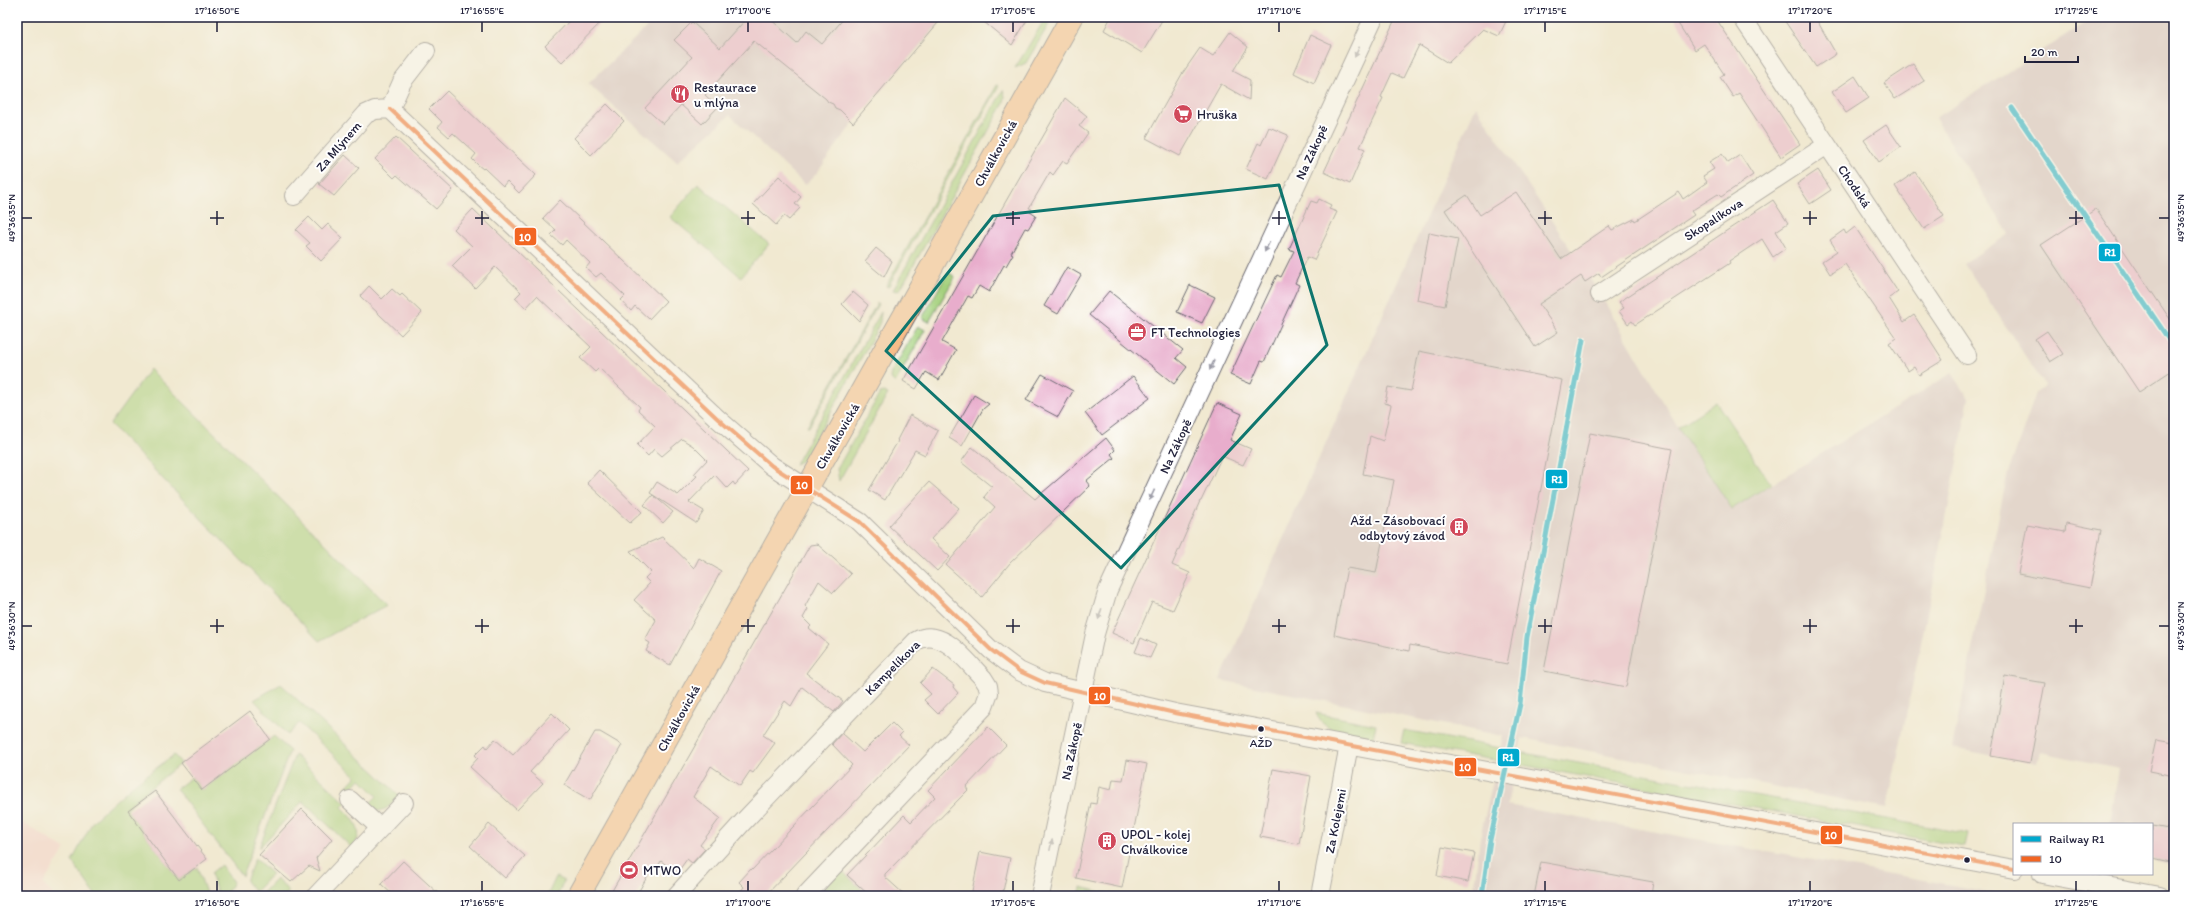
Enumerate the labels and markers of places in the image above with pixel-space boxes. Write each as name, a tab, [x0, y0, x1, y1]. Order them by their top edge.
place label: Restaurace u mlýna	[694, 80, 756, 110]
restaurant icon: Restaurace u mlýna	[669, 83, 691, 105]
supermarket icon: Hruška	[1172, 103, 1194, 125]
place label: Hruška	[1197, 107, 1238, 122]
office icon: FT Technologies	[1126, 321, 1148, 343]
place label: FT Technologies	[1151, 325, 1240, 340]
place label: Ažd - Zásobovací odbytový závod	[1350, 513, 1446, 543]
building icon: Ažd - Zásobovací odbytový závod	[1448, 516, 1470, 538]
marker: AŽD	[1256, 724, 1266, 734]
place label: AŽD	[1250, 736, 1272, 750]
place label: UPOL - kolej Chválkovice	[1121, 827, 1190, 857]
building icon: UPOL - kolej Chválkovice	[1096, 830, 1118, 852]
unlabelled marker	[1962, 855, 1972, 865]
sports icon: MTWO	[618, 859, 640, 881]
place label: MTWO	[643, 863, 681, 878]

